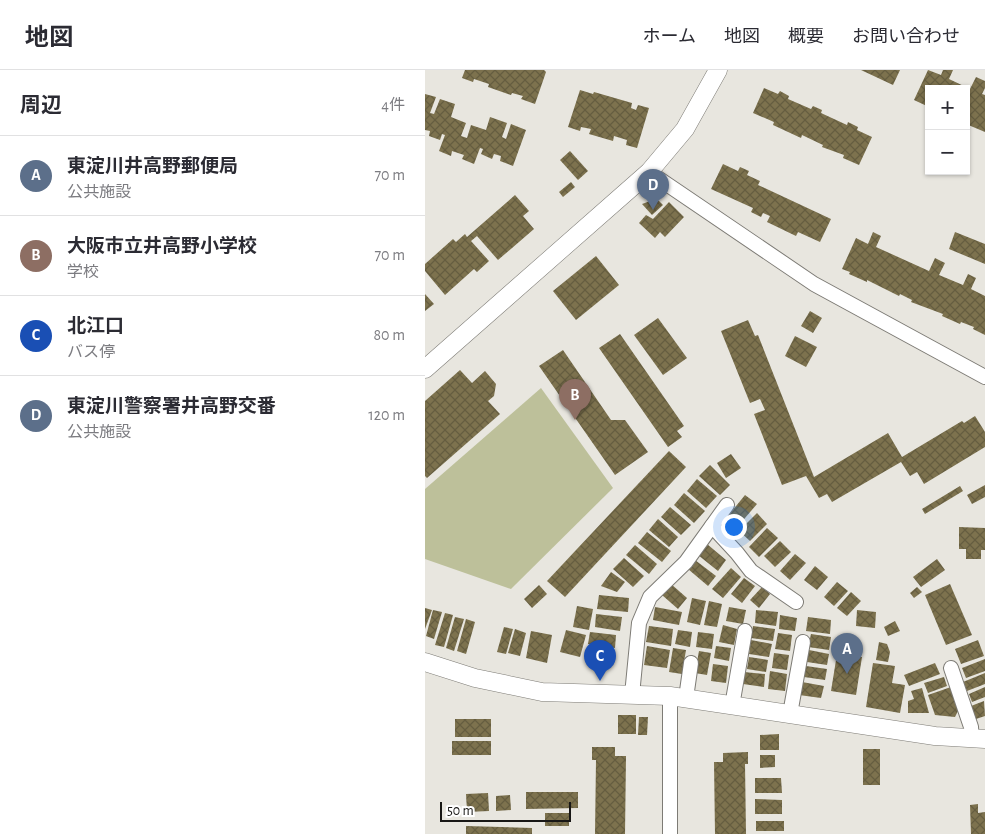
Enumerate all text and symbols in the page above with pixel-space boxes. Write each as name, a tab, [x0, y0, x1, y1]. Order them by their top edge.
text: 地図	[25, 26, 73, 50]
text: ホーム	[643, 28, 696, 46]
text: 地図	[724, 28, 760, 46]
text: 概要	[788, 28, 824, 46]
text: お問い合わせ	[852, 28, 960, 46]
map controls	[925, 85, 970, 175]
button: +	[925, 85, 970, 130]
text: 周辺	[20, 95, 62, 116]
text: 4件	[381, 97, 405, 113]
button: −	[925, 130, 970, 175]
text: 東淀川井高野郵便局	[67, 157, 238, 176]
text: A	[31, 167, 41, 183]
text: 70 m	[374, 167, 405, 183]
pin: D	[637, 169, 669, 210]
text: 公共施設	[67, 184, 131, 200]
text: 大阪市立井高野小学校	[67, 237, 257, 256]
text: B	[31, 247, 41, 263]
text: 70 m	[374, 247, 405, 263]
text: 学校	[67, 264, 99, 280]
text: 北江口	[67, 317, 124, 336]
text: C	[32, 327, 40, 343]
text: 80 m	[374, 327, 405, 343]
text: バス停	[67, 344, 115, 360]
pin: B	[559, 379, 591, 420]
text: 東淀川警察署井高野交番	[67, 397, 276, 416]
text: D	[31, 407, 41, 423]
text: 120 m	[368, 407, 405, 423]
text: 公共施設	[67, 424, 131, 440]
your location	[721, 514, 747, 540]
pin: A	[831, 633, 863, 674]
pin: C	[584, 640, 616, 681]
scale bar	[440, 799, 571, 822]
text: 50 m	[447, 804, 474, 818]

